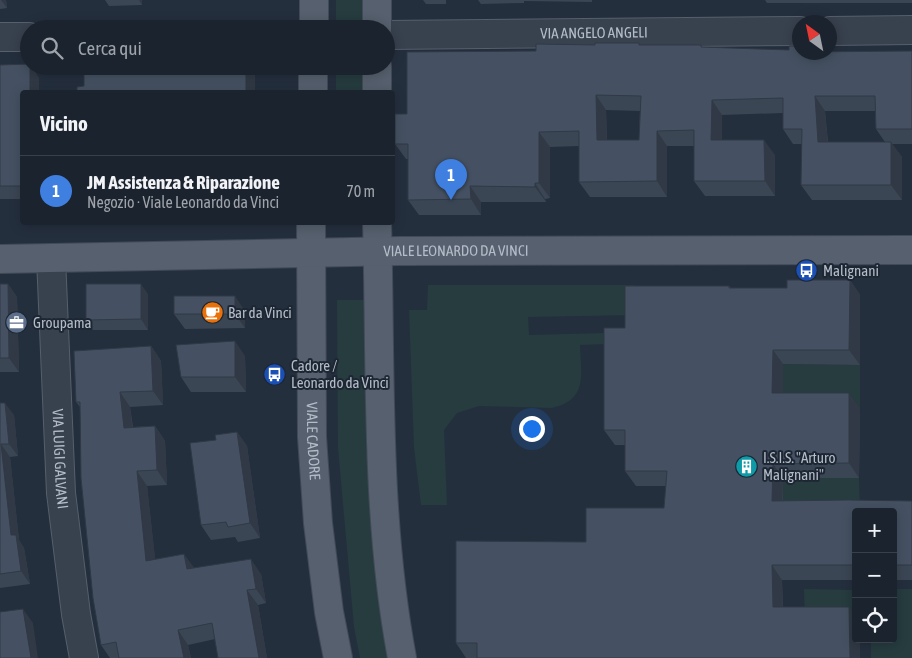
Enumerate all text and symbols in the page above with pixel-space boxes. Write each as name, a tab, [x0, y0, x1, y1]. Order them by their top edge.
north arrow	[792, 15, 837, 60]
search box	[20, 20, 395, 75]
street label: VIA ANGELO ANGELI	[540, 23, 648, 42]
icon: search	[38, 34, 66, 62]
text: Cerca qui	[78, 37, 142, 59]
text: Vicino	[40, 111, 88, 135]
pin: 1	[435, 159, 467, 200]
text: JM Assistenza & Riparazione	[87, 171, 280, 193]
text: 1	[52, 182, 60, 200]
text: 70 m	[346, 182, 375, 200]
text: Negozio · Viale Leonardo da Vinci	[87, 193, 279, 211]
street label: VIALE LEONARDO DA VINCI	[383, 242, 529, 259]
bus stop icon: Malignani	[795, 259, 819, 283]
place label: Malignani	[823, 262, 879, 279]
cafe icon: Bar da Vinci	[200, 301, 224, 325]
place label: Bar da Vinci	[228, 304, 292, 321]
office icon: Groupama	[5, 311, 29, 335]
place label: Groupama	[33, 314, 92, 331]
place label: Cadore / Leonardo da Vinci	[291, 357, 389, 391]
bus stop icon: Cadore / Leonardo da Vinci	[263, 363, 287, 387]
street label: VIALE CADORE	[304, 402, 324, 481]
street label: VIA LUIGI GALVANI	[49, 408, 72, 510]
your location	[519, 416, 545, 442]
place label: I.S.I.S. "Arturo Malignani"	[763, 449, 836, 483]
building icon: I.S.I.S. "Arturo Malignani"	[735, 455, 759, 479]
map controls	[852, 508, 897, 643]
button: +	[852, 508, 897, 553]
button: −	[852, 553, 897, 598]
button: locate	[852, 598, 897, 643]

